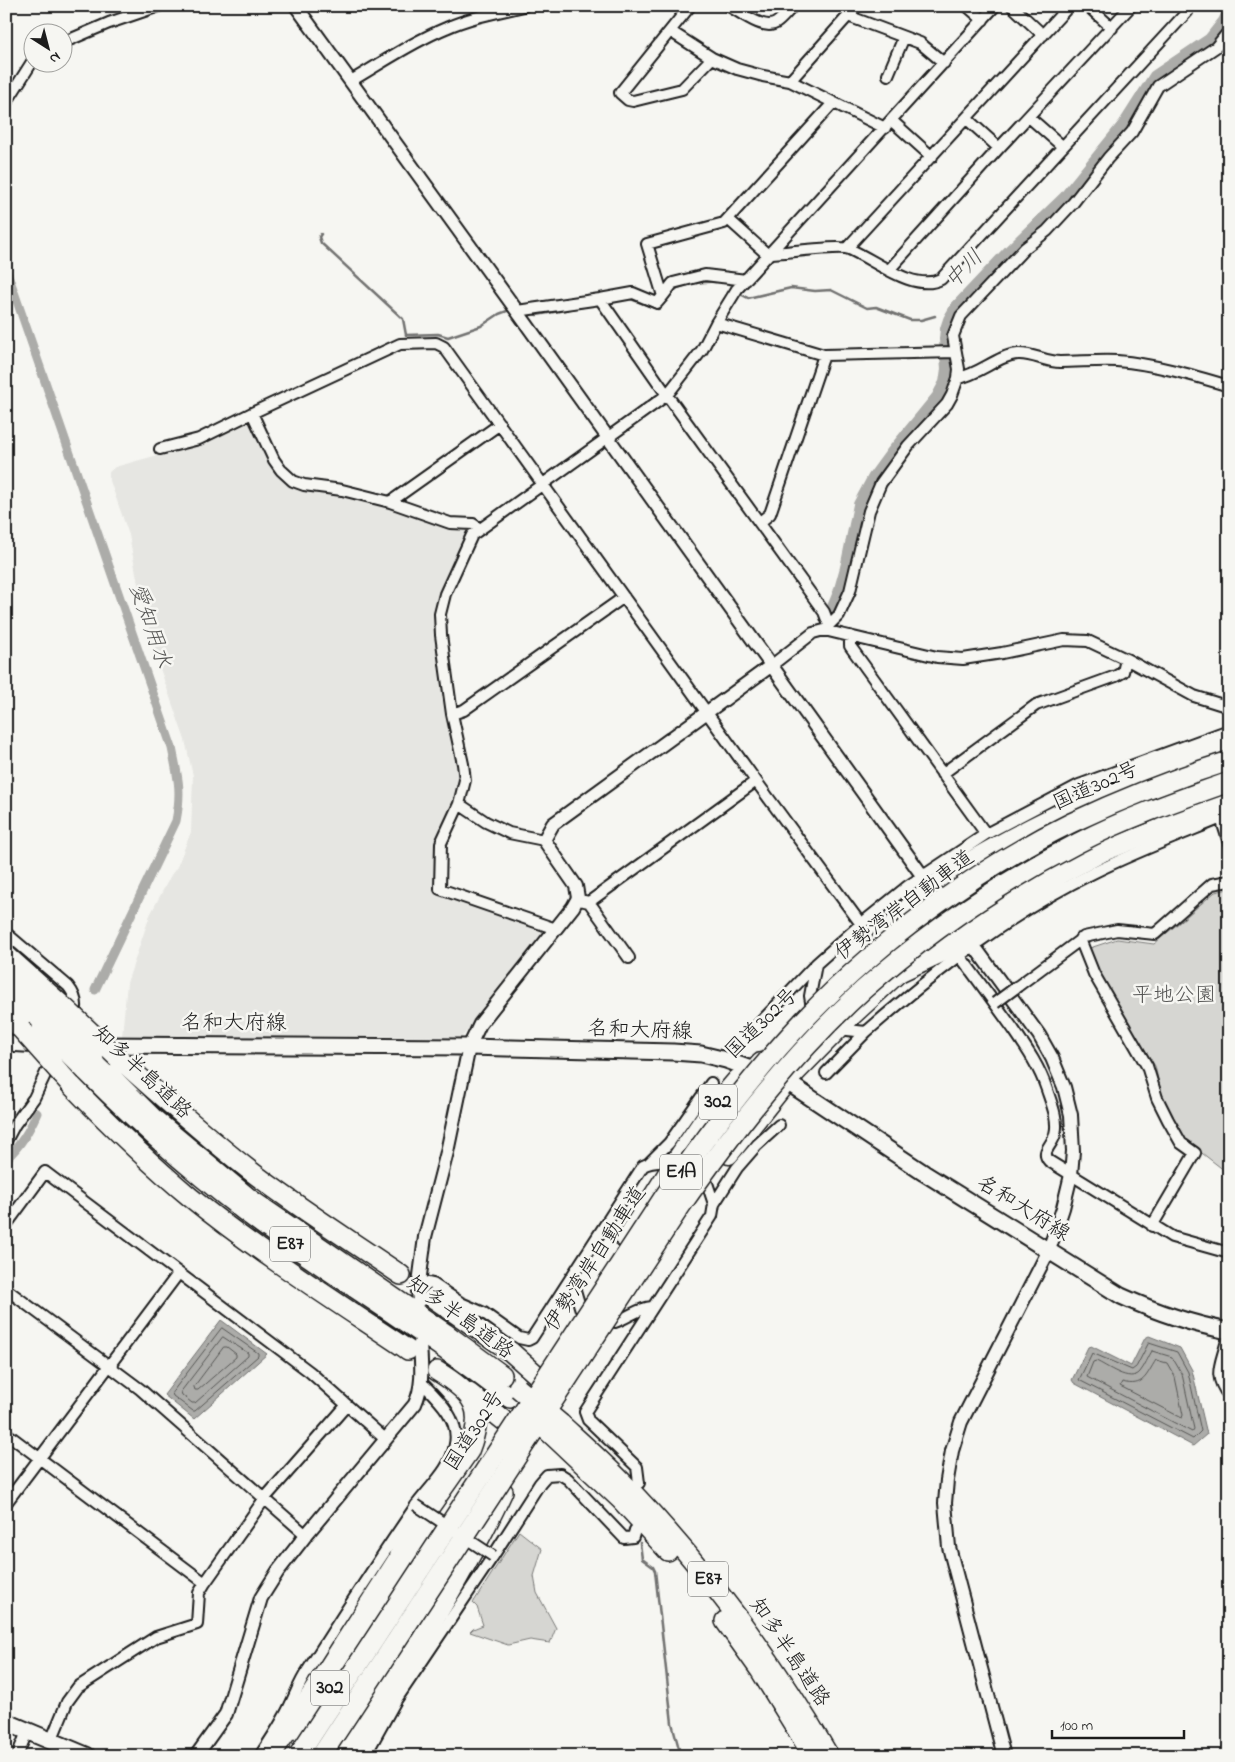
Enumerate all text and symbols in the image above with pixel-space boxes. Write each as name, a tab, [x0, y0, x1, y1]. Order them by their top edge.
north arrow	[22, 22, 72, 72]
text: N	[45, 46, 65, 69]
water label: 中川	[938, 243, 992, 297]
water label: 愛知用水	[120, 579, 178, 673]
street label: 国道302号	[1048, 755, 1144, 819]
street label: 伊勢湾岸自動車道	[829, 843, 981, 969]
park label: 平地公園	[1132, 981, 1216, 1011]
street label: 国道302号	[719, 982, 805, 1066]
street label: 名和大府線	[182, 1009, 287, 1039]
street label: 名和大府線	[587, 1014, 693, 1048]
street label: 知多半島道路	[86, 1019, 198, 1127]
road number: 302	[699, 1084, 737, 1120]
road number: E1A	[660, 1154, 702, 1190]
street label: 名和大府線	[971, 1168, 1075, 1250]
street label: 伊勢湾岸自動車道	[538, 1180, 654, 1338]
road number: E87	[270, 1226, 310, 1262]
street label: 知多半島道路	[400, 1269, 520, 1367]
street label: 国道302号	[438, 1385, 512, 1477]
road number: E87	[688, 1562, 728, 1596]
street label: 知多半島道路	[741, 1592, 837, 1714]
road number: 302	[311, 1670, 349, 1706]
scale bar	[1052, 1707, 1185, 1739]
text: 100 m	[1060, 1715, 1093, 1737]

